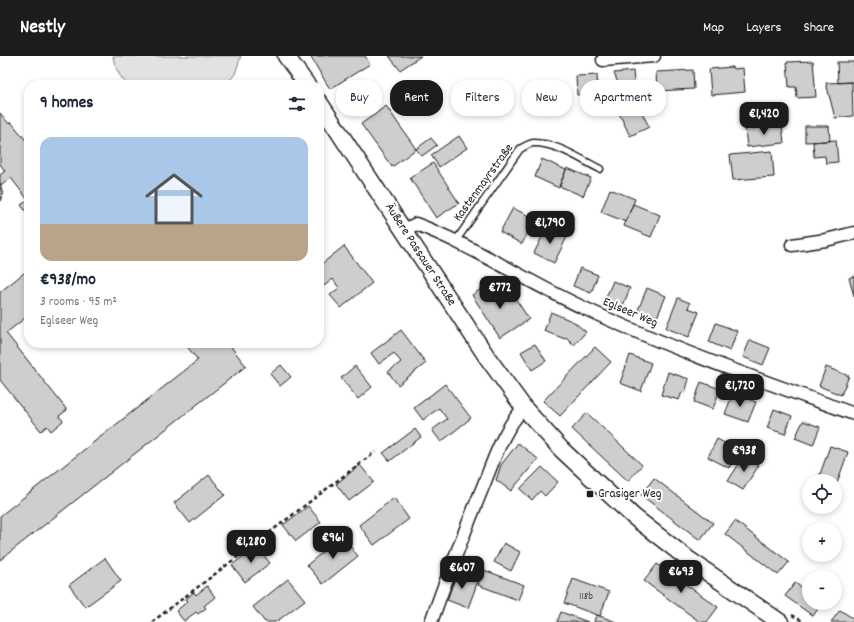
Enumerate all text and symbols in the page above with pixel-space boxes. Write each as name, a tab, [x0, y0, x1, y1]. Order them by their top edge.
text: Nestly	[20, 15, 65, 42]
text: Map	[703, 18, 724, 38]
text: Layers	[746, 18, 781, 38]
text: Share	[803, 18, 834, 38]
chip: Buy	[336, 80, 382, 116]
chip: Rent	[390, 80, 443, 116]
chip: Filters	[451, 80, 514, 116]
chip: New	[522, 80, 572, 116]
chip: Apartment	[580, 80, 666, 116]
text: 9 homes	[40, 92, 93, 116]
icon: filters	[286, 93, 308, 115]
pin: €1,420	[731, 102, 797, 136]
text: €1,420	[749, 105, 779, 124]
street label: Kastenmayrstraße	[449, 140, 519, 226]
icon: home	[138, 163, 210, 235]
street label: Äußere Passauer Straße	[380, 200, 461, 310]
pin: €1,790	[517, 211, 583, 245]
text: €1,790	[535, 214, 565, 233]
text: €938/mo	[40, 269, 96, 293]
pin: €772	[476, 276, 524, 310]
text: €772	[489, 279, 511, 298]
text: 3 rooms · 95 m²	[40, 293, 117, 312]
street label: Eglseer Weg	[599, 293, 661, 333]
text: Eglseer Weg	[40, 312, 98, 331]
pin: €1,720	[707, 374, 773, 408]
text: €1,720	[725, 377, 755, 396]
pin: €938	[720, 439, 768, 473]
text: €938	[732, 442, 756, 461]
map controls	[802, 474, 842, 610]
button: locate	[802, 474, 842, 514]
place label: Grasiger Weg	[598, 485, 662, 504]
marker: Grasiger Weg	[585, 489, 595, 499]
button: +	[802, 522, 842, 562]
pin: €961	[309, 526, 357, 560]
text: €961	[322, 529, 344, 548]
pin: €1,280	[218, 530, 284, 564]
text: €1,280	[236, 533, 266, 552]
pin: €607	[438, 556, 486, 590]
text: €607	[449, 559, 475, 578]
pin: €693	[657, 560, 705, 594]
text: €693	[668, 563, 694, 582]
button: −	[802, 570, 842, 610]
house number: 118b	[579, 589, 593, 605]

